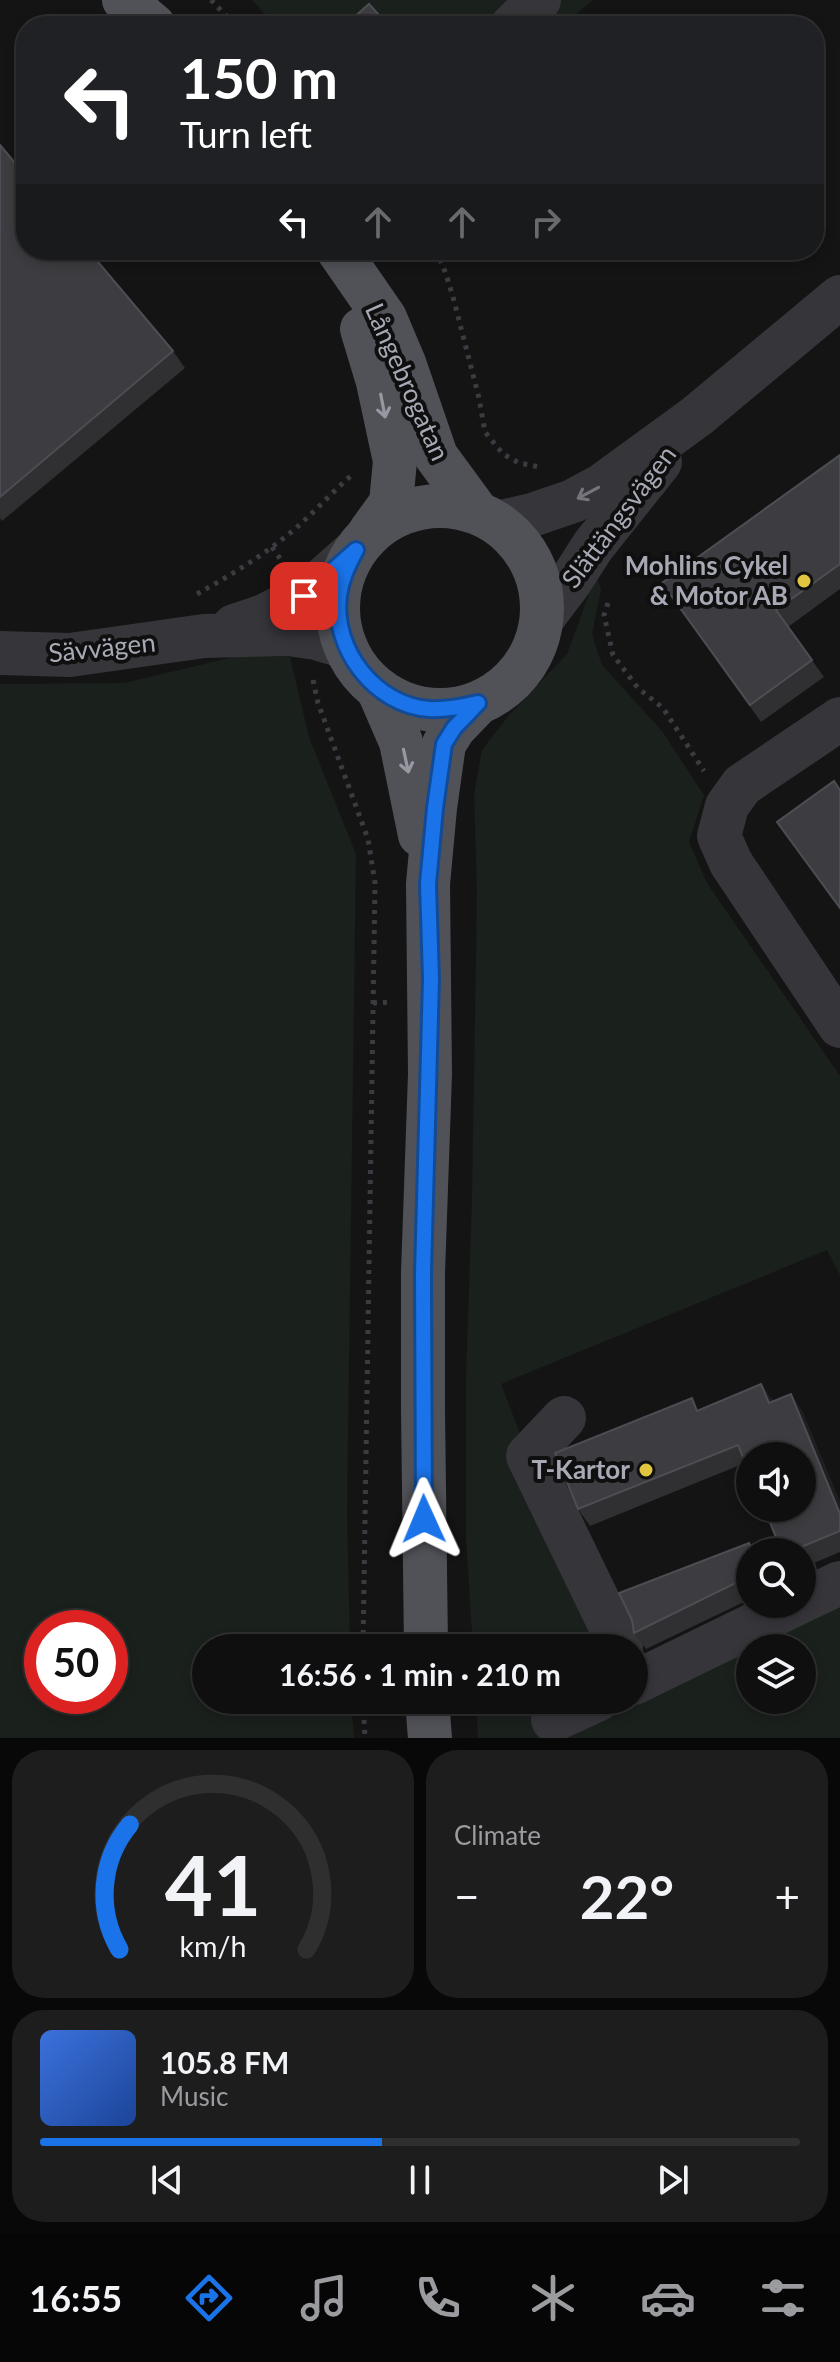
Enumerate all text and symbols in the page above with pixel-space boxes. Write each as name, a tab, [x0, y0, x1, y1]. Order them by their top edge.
text: 150 m	[180, 44, 338, 111]
icon: left	[48, 48, 152, 152]
text: Turn left	[180, 112, 312, 156]
icon: left	[272, 200, 316, 244]
icon: ahead	[356, 200, 400, 244]
icon: ahead	[440, 200, 484, 244]
icon: right	[524, 200, 568, 244]
street label: Långebrogatan	[359, 298, 457, 465]
one-way arrow	[376, 392, 391, 418]
street label: Slättängsvägen	[554, 439, 682, 594]
one-way arrow	[576, 486, 600, 502]
place label: Mohlins Cykel & Motor AB	[625, 549, 788, 611]
pin	[270, 562, 338, 630]
marker: Mohlins Cykel & Motor AB	[795, 572, 813, 590]
icon: arrive	[282, 574, 326, 618]
street label: Sävvägen	[47, 625, 157, 669]
one-way arrow	[399, 748, 414, 773]
map controls	[736, 1442, 816, 1714]
button: sound	[736, 1442, 816, 1522]
place label: T-Kartor	[531, 1453, 630, 1485]
marker: T-Kartor	[637, 1461, 655, 1479]
position arrow	[382, 1477, 466, 1561]
button: search	[736, 1538, 816, 1618]
speed limit sign: 50	[24, 1610, 128, 1714]
button: layers	[736, 1634, 816, 1714]
text: 16:56 · 1 min · 210 m	[279, 1656, 561, 1692]
text: Climate	[454, 1819, 541, 1851]
text: 41	[165, 1834, 261, 1934]
text: 22°	[580, 1860, 674, 1932]
text: −	[454, 1870, 480, 1922]
text: +	[774, 1870, 800, 1922]
text: km/h	[180, 1929, 246, 1963]
text: 105.8 FM	[160, 2044, 289, 2080]
text: Music	[160, 2080, 228, 2112]
icon: previous	[145, 2158, 189, 2202]
icon: pause	[398, 2158, 442, 2202]
icon: next	[651, 2158, 695, 2202]
icon: directions	[181, 2270, 237, 2326]
icon: music	[296, 2270, 352, 2326]
icon: phone	[410, 2270, 466, 2326]
icon: climate	[525, 2270, 581, 2326]
icon: car	[640, 2270, 696, 2326]
icon: filters	[755, 2270, 811, 2326]
text: 16:55	[29, 2276, 122, 2320]

